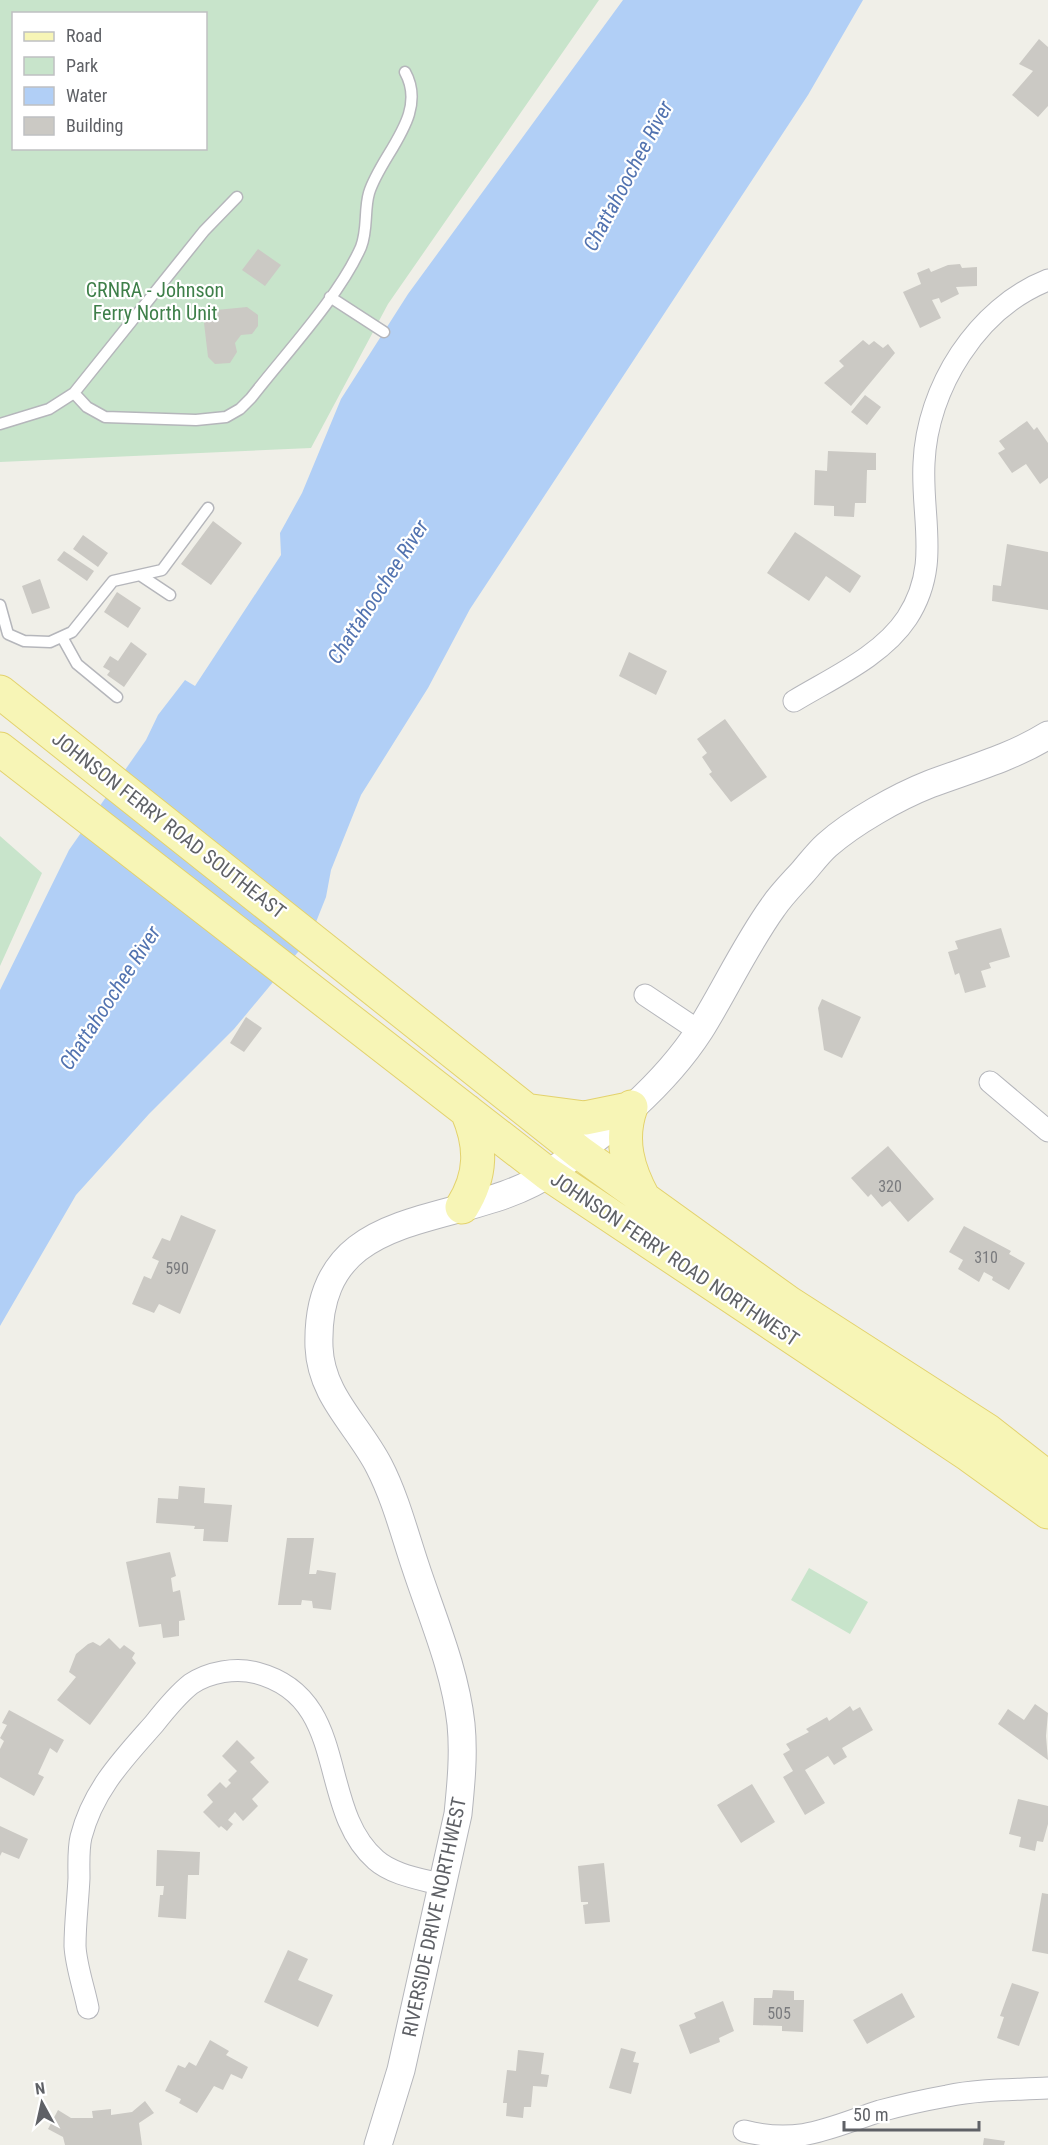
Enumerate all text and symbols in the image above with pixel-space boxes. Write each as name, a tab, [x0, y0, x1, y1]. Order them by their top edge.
legend	[12, 12, 207, 150]
text: Road	[66, 25, 102, 46]
text: Park	[66, 55, 98, 76]
text: Water	[66, 85, 108, 106]
water label: Chattahoochee River	[578, 96, 678, 255]
text: Building	[66, 115, 123, 136]
park label: CRNRA - Johnson Ferry North Unit	[86, 278, 224, 325]
water label: Chattahoochee River	[323, 515, 434, 668]
street label: JOHNSON FERRY ROAD SOUTHEAST	[47, 726, 291, 924]
water label: Chattahoochee River	[55, 921, 166, 1074]
street label: JOHNSON FERRY ROAD NORTHWEST	[546, 1167, 804, 1351]
house number: 320	[878, 1177, 902, 1196]
house number: 310	[974, 1248, 998, 1267]
house number: 590	[165, 1259, 189, 1278]
street label: RIVERSIDE DRIVE NORTHWEST	[397, 1795, 471, 2039]
house number: 505	[767, 2004, 791, 2023]
north arrow	[12, 2073, 72, 2133]
text: N	[34, 2079, 46, 2099]
scale bar	[844, 2094, 979, 2132]
text: 50 m	[853, 2104, 888, 2125]

